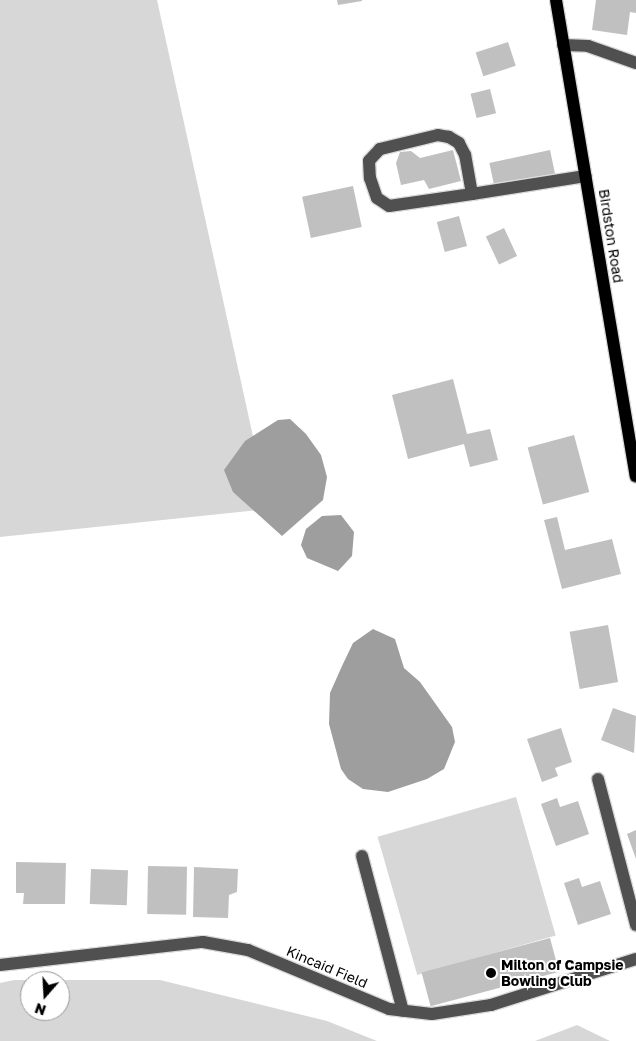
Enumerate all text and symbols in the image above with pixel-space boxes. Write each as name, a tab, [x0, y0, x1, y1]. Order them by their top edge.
street label: Birdston Road	[595, 188, 627, 284]
street label: Kincaid Field	[284, 942, 370, 992]
place label: Milton of Campsie Bowling Club	[501, 957, 623, 990]
marker: Milton of Campsie Bowling Club	[485, 967, 497, 979]
north arrow	[20, 971, 70, 1021]
text: N	[32, 1000, 48, 1019]

